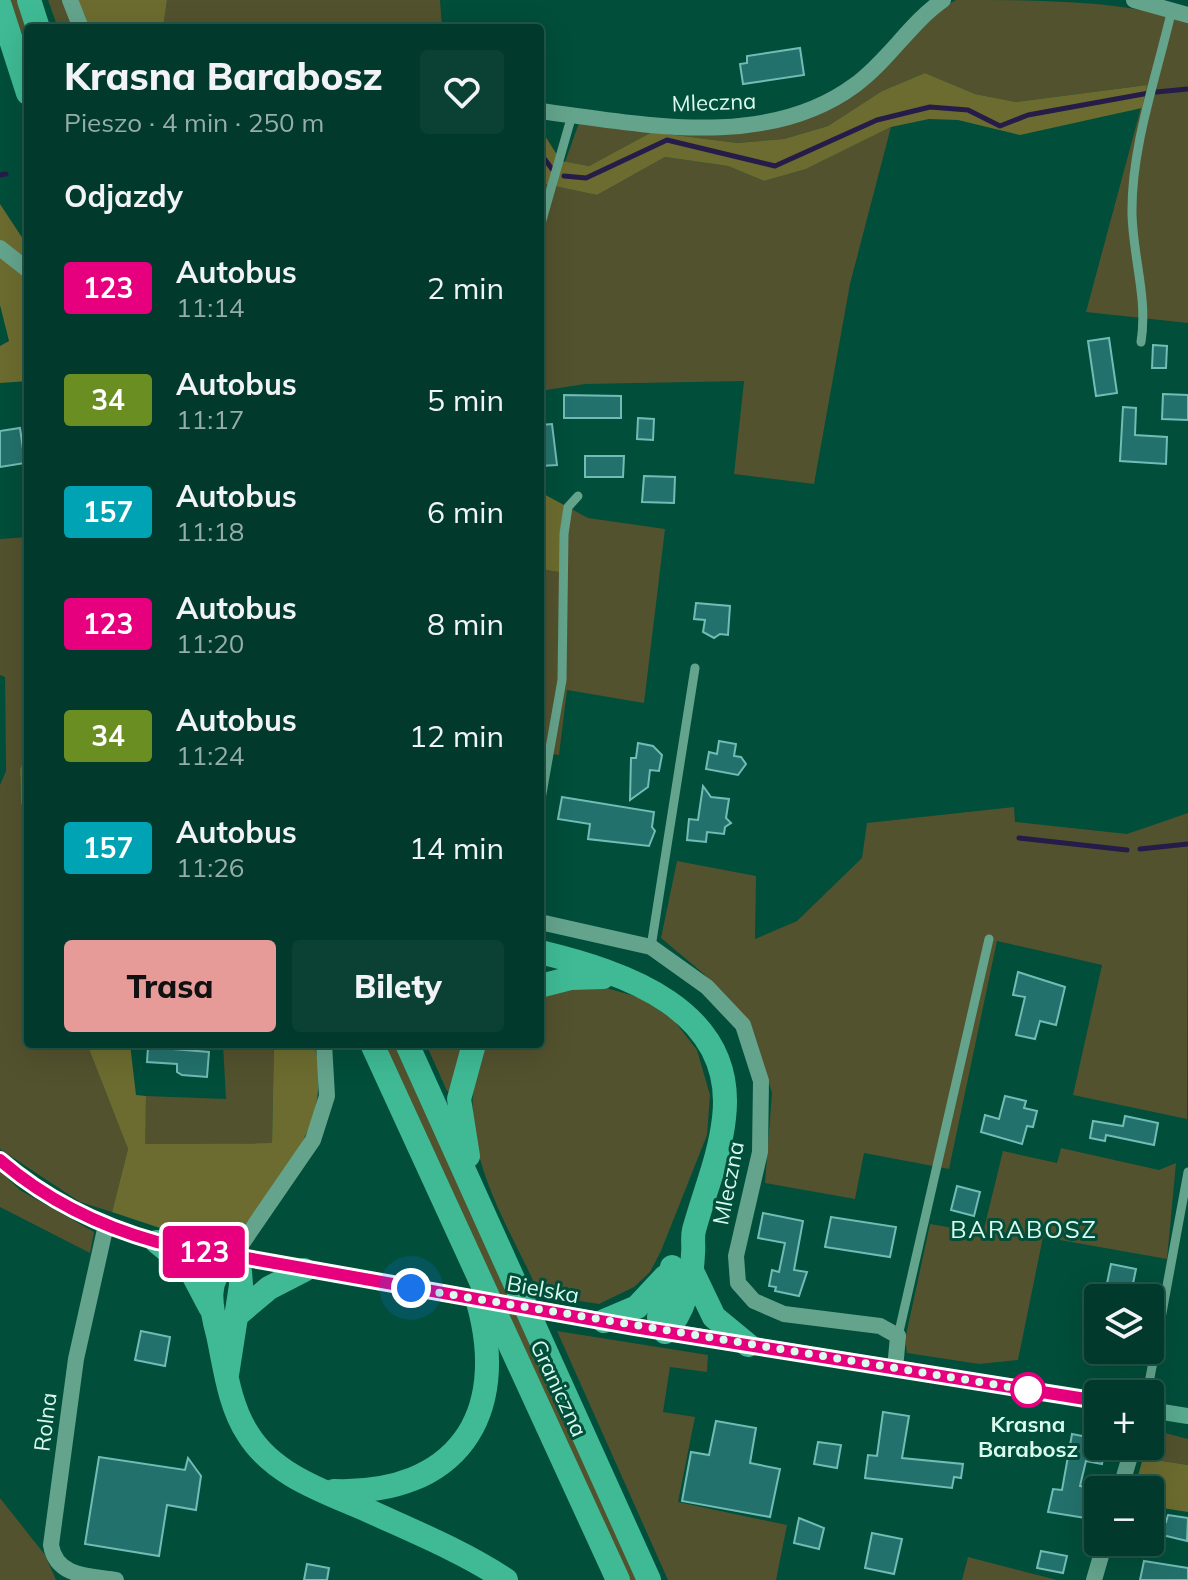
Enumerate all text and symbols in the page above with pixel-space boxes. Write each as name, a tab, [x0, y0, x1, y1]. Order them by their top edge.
button: heart	[420, 50, 504, 134]
text: Krasna Barabosz	[64, 52, 383, 100]
street label: Mleczna	[671, 87, 757, 117]
text: Pieszo · 4 min · 250 m	[64, 106, 324, 139]
text: Odjazdy	[64, 177, 183, 215]
text: Autobus	[176, 253, 297, 291]
text: 2 min	[427, 269, 504, 307]
text: 123	[83, 270, 133, 305]
text: 11:14	[176, 291, 244, 324]
text: Autobus	[176, 365, 297, 403]
text: 5 min	[427, 381, 504, 419]
text: 34	[91, 382, 125, 417]
text: 11:17	[176, 403, 244, 436]
text: Autobus	[176, 477, 297, 515]
text: 6 min	[427, 493, 504, 531]
text: 157	[83, 494, 133, 529]
text: 11:18	[176, 515, 244, 548]
text: Autobus	[176, 589, 297, 627]
text: 8 min	[427, 605, 504, 643]
text: 123	[83, 606, 133, 641]
text: 11:20	[176, 627, 244, 660]
text: Autobus	[176, 701, 297, 739]
text: 12 min	[409, 717, 504, 755]
text: 34	[91, 718, 125, 753]
text: 11:24	[176, 739, 244, 772]
text: Autobus	[176, 813, 297, 851]
text: 14 min	[409, 829, 504, 867]
text: 157	[83, 830, 133, 865]
text: 11:26	[176, 851, 244, 884]
button: Trasa	[64, 940, 276, 1032]
button: Bilety	[292, 940, 504, 1032]
street label: Mleczna	[706, 1139, 750, 1227]
district label: BARABOSZ	[950, 1214, 1098, 1244]
line badge: 123	[158, 1226, 250, 1278]
text: 123	[179, 1234, 229, 1269]
your location	[391, 1268, 431, 1308]
street label: Bielska	[505, 1269, 581, 1309]
map controls	[1084, 1284, 1164, 1556]
button: layers	[1084, 1284, 1164, 1364]
street label: Graniczna	[524, 1335, 594, 1441]
marker: Krasna Barabosz	[1011, 1373, 1045, 1407]
button: +	[1084, 1380, 1164, 1460]
street label: Rolna	[28, 1391, 62, 1453]
place label: Krasna Barabosz	[978, 1410, 1078, 1463]
button: −	[1084, 1476, 1164, 1556]

